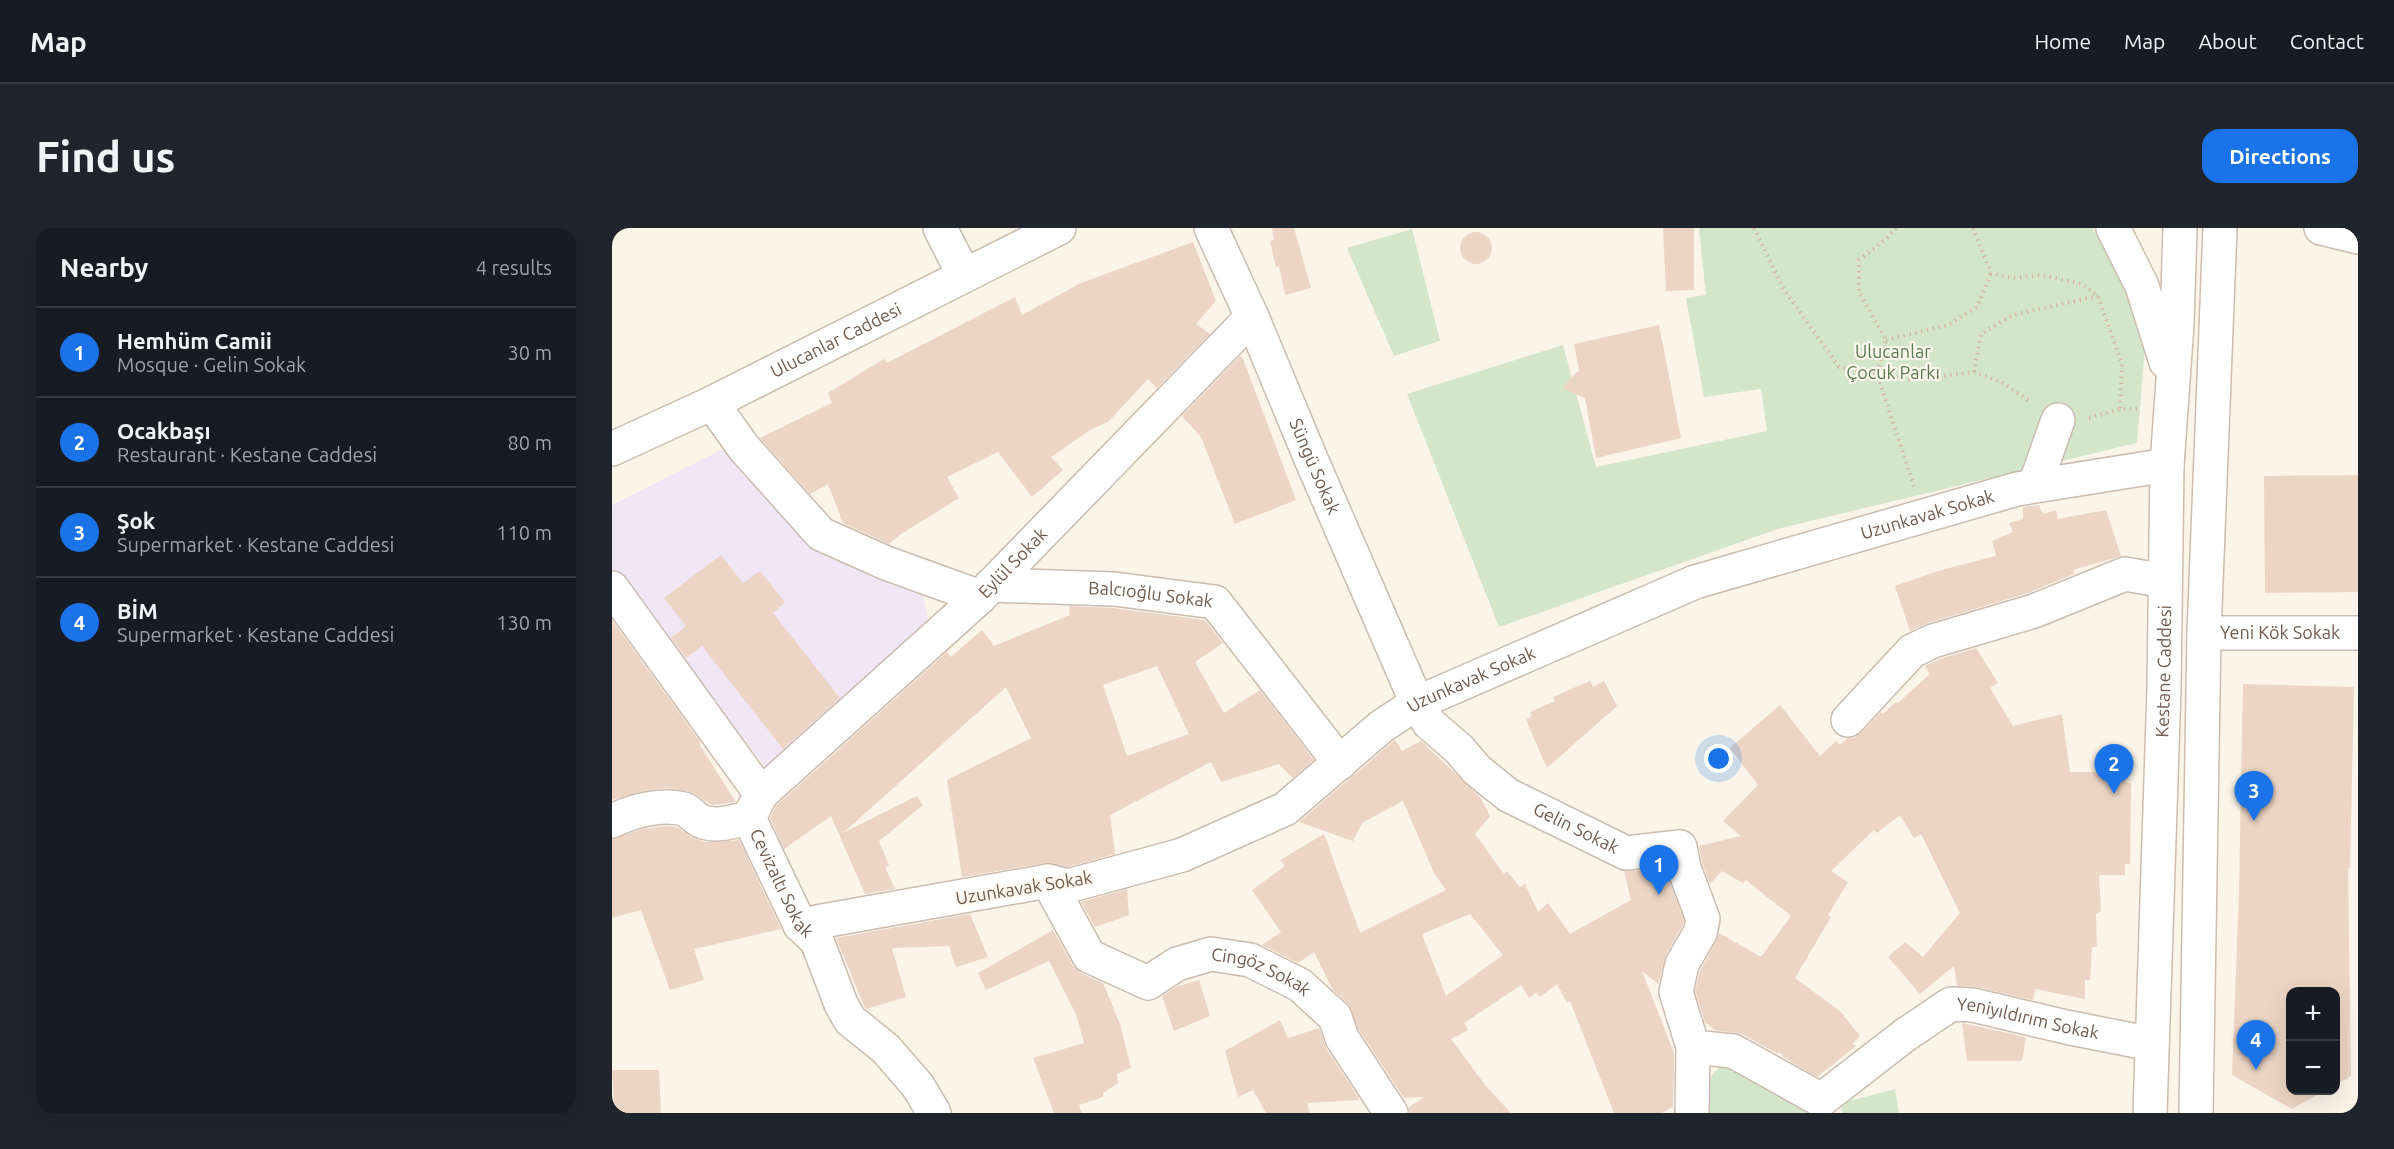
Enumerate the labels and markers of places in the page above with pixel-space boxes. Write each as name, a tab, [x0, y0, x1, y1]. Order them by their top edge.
pin: 2	[2094, 744, 2134, 794]
pin: 3	[2234, 772, 2274, 821]
pin: 1	[1640, 846, 1678, 895]
pin: 4	[2236, 1020, 2276, 1070]

